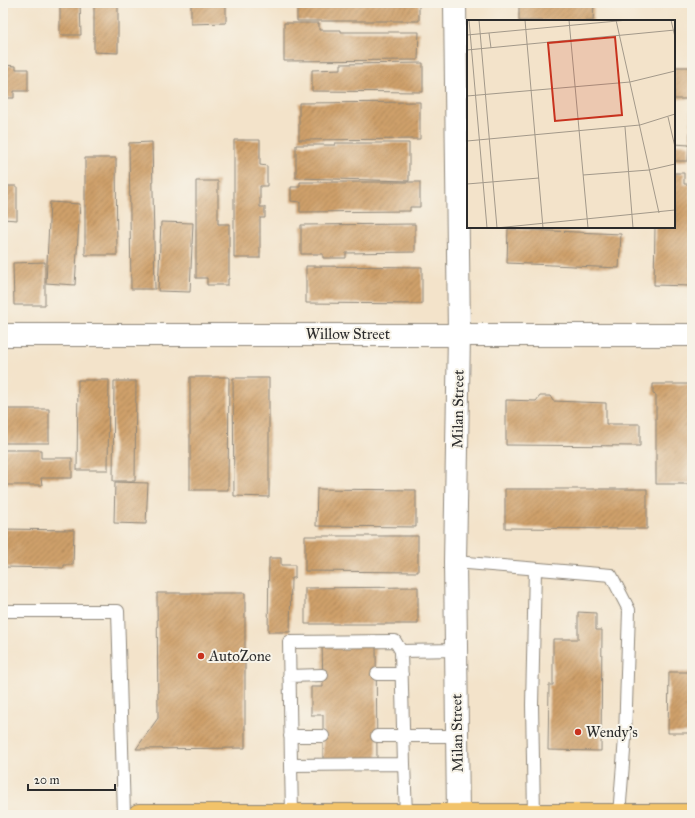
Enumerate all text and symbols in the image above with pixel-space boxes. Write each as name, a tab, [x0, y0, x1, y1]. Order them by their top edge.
inset map	[467, 20, 675, 228]
street label: Willow Street	[306, 325, 391, 343]
street label: Milan Street	[448, 369, 468, 448]
place label: AutoZone	[208, 647, 271, 665]
marker: AutoZone	[196, 651, 206, 661]
street label: Milan Street	[447, 693, 467, 772]
place label: Wendy's	[586, 723, 638, 741]
marker: Wendy's	[573, 727, 583, 737]
scale bar	[28, 766, 115, 792]
text: 20 m	[34, 773, 60, 787]

